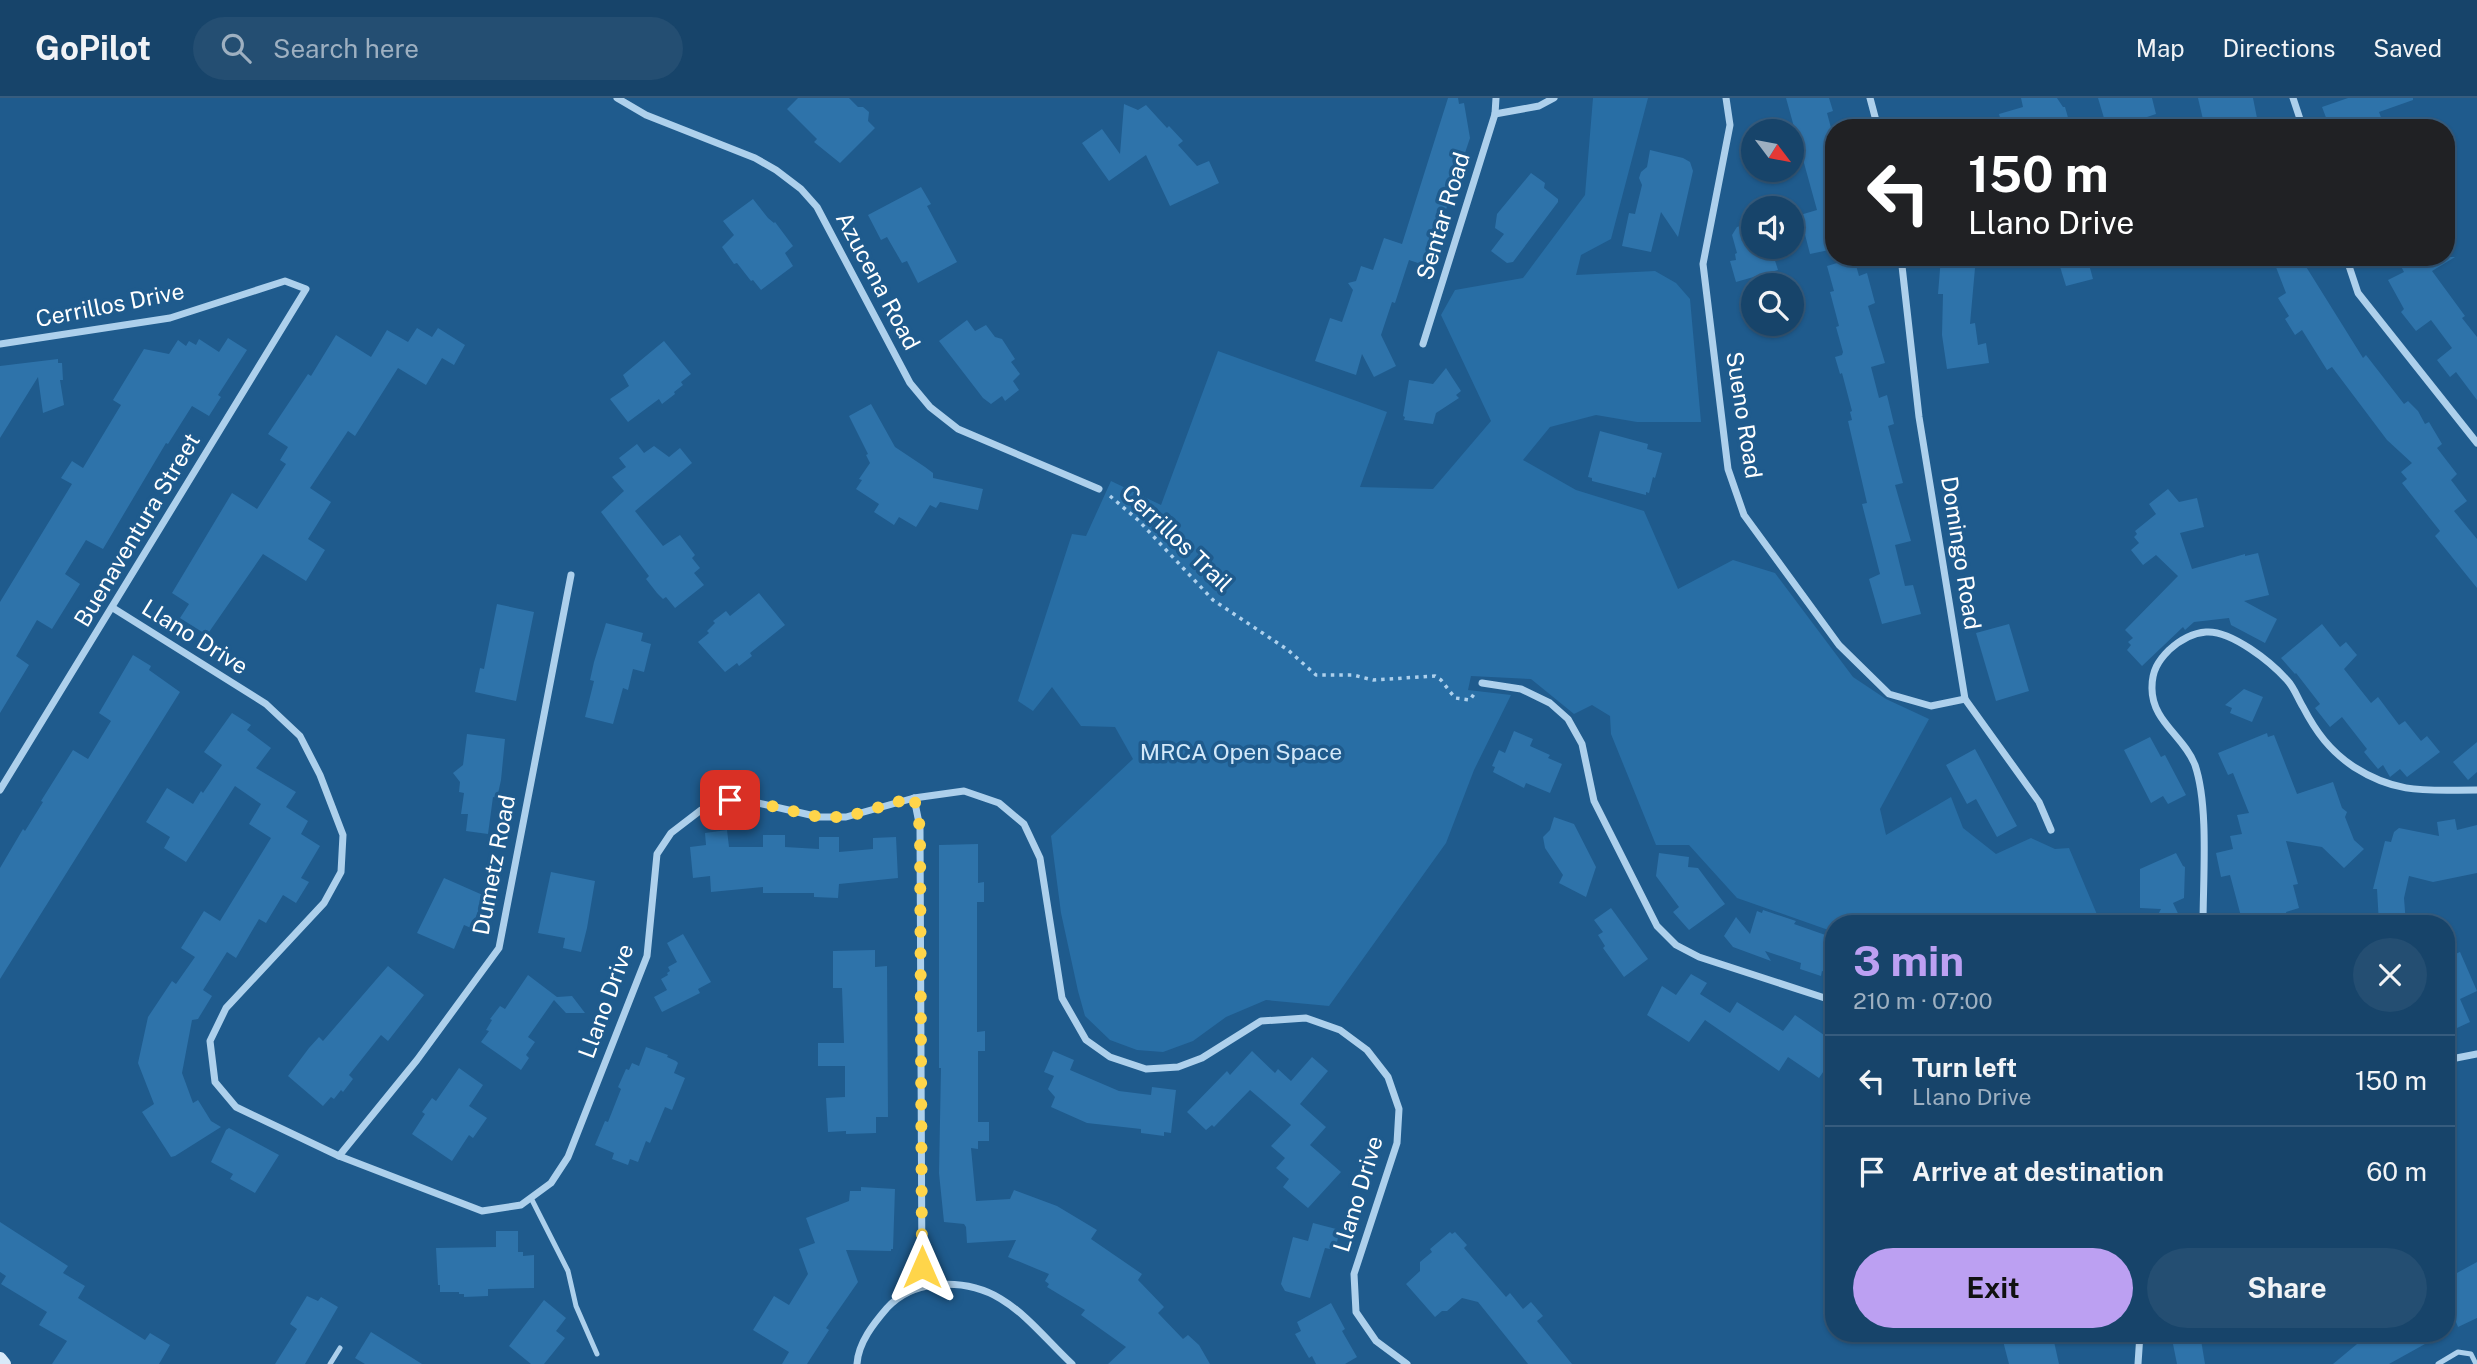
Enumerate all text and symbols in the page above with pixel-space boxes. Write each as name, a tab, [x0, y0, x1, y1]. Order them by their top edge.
search box	[193, 17, 683, 80]
text: GoPilot	[35, 29, 151, 67]
icon: search	[217, 29, 255, 67]
text: Search here	[273, 33, 419, 64]
text: Map	[2136, 34, 2185, 62]
text: Directions	[2223, 34, 2335, 62]
text: Saved	[2373, 34, 2442, 62]
north arrow	[1741, 119, 1804, 182]
map controls	[1741, 119, 1804, 336]
text: 150 m	[1968, 145, 2109, 203]
icon: left	[1853, 147, 1944, 238]
street label: Sentar Road	[1410, 149, 1475, 283]
button: sound	[1741, 196, 1804, 259]
text: Llano Drive	[1968, 204, 2134, 241]
street label: Azucena Road	[831, 207, 926, 354]
button: search	[1741, 273, 1804, 336]
street label: Cerrillos Drive	[33, 277, 186, 332]
street label: Sueno Road	[1721, 350, 1768, 480]
street label: Buenaventura Street	[68, 428, 205, 631]
street label: Domingo Road	[1936, 474, 1987, 631]
street label: Cerrillos Trail	[1117, 478, 1238, 597]
street label: Llano Drive	[137, 593, 253, 680]
park label: MRCA Open Space	[1140, 738, 1342, 765]
pin	[700, 770, 760, 830]
icon: arrive	[711, 781, 749, 819]
street label: Dumetz Road	[467, 793, 520, 937]
text: 3 min	[1853, 936, 1964, 985]
button: close	[2353, 938, 2427, 1012]
street label: Llano Drive	[572, 940, 639, 1062]
text: 210 m · 07:00	[1853, 987, 1993, 1014]
text: Turn left	[1912, 1052, 2017, 1083]
icon: left	[1853, 1062, 1891, 1100]
text: 150 m	[2355, 1065, 2427, 1096]
text: Llano Drive	[1912, 1083, 2032, 1110]
street label: Llano Drive	[1327, 1133, 1388, 1255]
icon: arrive	[1853, 1153, 1891, 1191]
text: Arrive at destination	[1912, 1156, 2164, 1187]
text: 60 m	[2366, 1156, 2427, 1187]
position arrow	[885, 1230, 959, 1304]
button: Exit	[1853, 1248, 2133, 1328]
button: Share	[2147, 1248, 2427, 1328]

